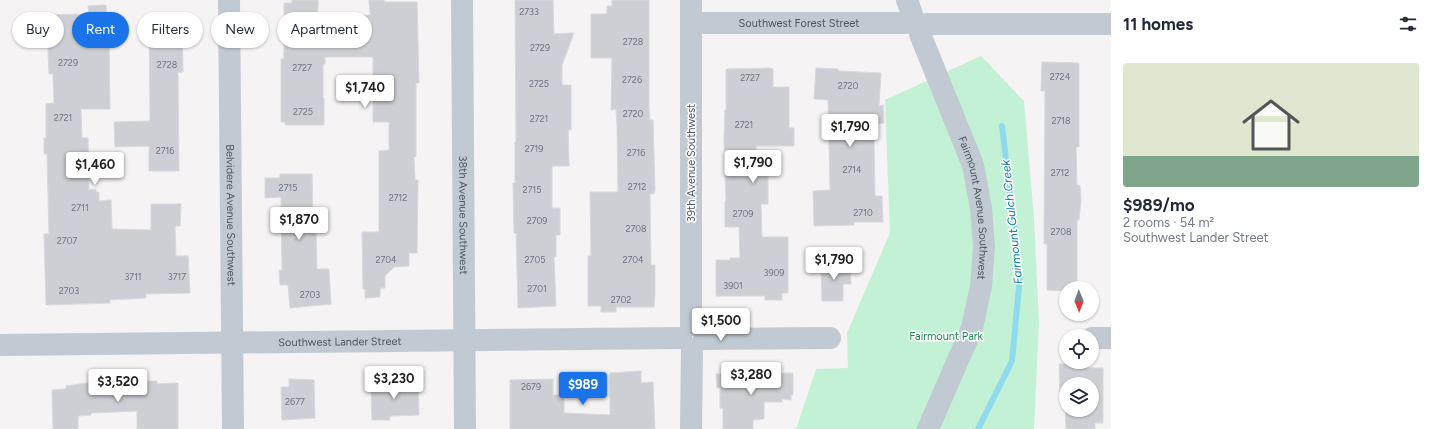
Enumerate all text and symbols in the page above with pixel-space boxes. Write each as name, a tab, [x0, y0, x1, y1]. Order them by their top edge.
house number: 2733	[519, 6, 539, 17]
chip: Buy	[12, 12, 64, 48]
chip: Rent	[72, 12, 129, 48]
chip: Filters	[137, 12, 203, 48]
chip: New	[211, 12, 269, 48]
chip: Apartment	[277, 12, 372, 48]
icon: filters	[1397, 13, 1419, 35]
text: 11 homes	[1123, 14, 1193, 34]
street label: Southwest Forest Street	[738, 17, 860, 30]
house number: 2728	[623, 36, 644, 47]
house number: 2729	[530, 42, 550, 53]
house number: 2729	[58, 57, 78, 68]
house number: 2728	[157, 59, 178, 70]
house number: 2727	[292, 62, 312, 73]
house number: 2724	[1050, 71, 1071, 82]
house number: 2727	[740, 72, 760, 83]
house number: 2726	[622, 74, 642, 85]
pin: $1,740	[332, 75, 398, 109]
house number: 2725	[529, 78, 549, 89]
text: $1,740	[345, 80, 385, 95]
house number: 2720	[838, 80, 859, 91]
icon: home	[1235, 89, 1307, 161]
street label: 39th Avenue Southwest	[685, 104, 698, 222]
house number: 2725	[293, 106, 313, 117]
house number: 2720	[623, 108, 644, 119]
house number: 2721	[54, 112, 72, 123]
house number: 2721	[530, 113, 548, 124]
pin: $1,790	[817, 114, 883, 148]
house number: 2718	[1051, 115, 1071, 126]
house number: 2721	[735, 119, 753, 130]
text: $1,790	[830, 119, 870, 134]
street label: Fairmount Avenue Southwest	[955, 135, 990, 280]
house number: 2719	[525, 143, 543, 154]
street label: Belvidere Avenue Southwest	[223, 144, 238, 286]
house number: 2716	[156, 145, 174, 156]
house number: 2716	[627, 147, 645, 158]
pin: $1,790	[720, 150, 786, 184]
pin: $1,460	[62, 152, 128, 186]
street label: 38th Avenue Southwest	[456, 155, 470, 275]
text: $1,790	[733, 155, 773, 170]
text: $1,460	[75, 157, 115, 172]
water label: Fairmount Gulch Creek	[998, 158, 1025, 285]
house number: 2714	[842, 164, 862, 175]
house number: 2712	[1051, 167, 1069, 178]
house number: 2712	[628, 181, 646, 192]
house number: 2715	[279, 182, 297, 193]
house number: 2715	[523, 184, 541, 195]
house number: 2712	[389, 192, 407, 203]
text: $989/mo	[1123, 195, 1195, 215]
house number: 2711	[71, 202, 89, 213]
pin: $1,870	[266, 207, 332, 241]
house number: 2710	[853, 207, 873, 218]
house number: 2709	[733, 208, 753, 219]
text: $1,870	[279, 212, 319, 227]
house number: 2709	[527, 215, 547, 226]
text: 2 rooms · 54 m²	[1123, 215, 1214, 230]
house number: 2708	[625, 223, 647, 234]
house number: 2708	[1050, 226, 1072, 237]
text: Southwest Lander Street	[1123, 230, 1269, 245]
house number: 2707	[57, 235, 77, 246]
pin: $1,790	[801, 247, 867, 281]
text: $1,790	[814, 252, 854, 267]
house number: 2704	[375, 254, 397, 265]
house number: 2705	[525, 254, 545, 265]
house number: 2704	[622, 254, 644, 265]
house number: 3909	[764, 267, 784, 278]
house number: 3711	[124, 271, 142, 282]
house number: 3717	[168, 271, 186, 282]
house number: 3901	[723, 280, 743, 291]
north arrow	[1059, 281, 1099, 321]
map controls	[1059, 281, 1099, 417]
house number: 2701	[527, 283, 547, 294]
house number: 2703	[59, 285, 79, 296]
house number: 2703	[300, 289, 320, 300]
house number: 2702	[611, 294, 631, 305]
pin: $1,500	[688, 308, 754, 342]
text: $1,500	[701, 313, 741, 328]
button: locate	[1059, 329, 1099, 369]
park label: Fairmount Park	[909, 330, 983, 343]
street label: Southwest Lander Street	[278, 335, 402, 349]
pin: $3,280	[718, 362, 784, 396]
pin: $3,230	[361, 366, 427, 400]
text: $3,280	[730, 367, 772, 382]
pin: $3,520	[85, 369, 151, 403]
text: $3,230	[374, 371, 414, 386]
pin: $989	[559, 372, 607, 406]
text: $3,520	[97, 374, 139, 389]
text: $989	[568, 377, 598, 392]
button: layers	[1059, 377, 1099, 417]
house number: 2679	[521, 381, 541, 392]
house number: 2677	[285, 396, 305, 407]

